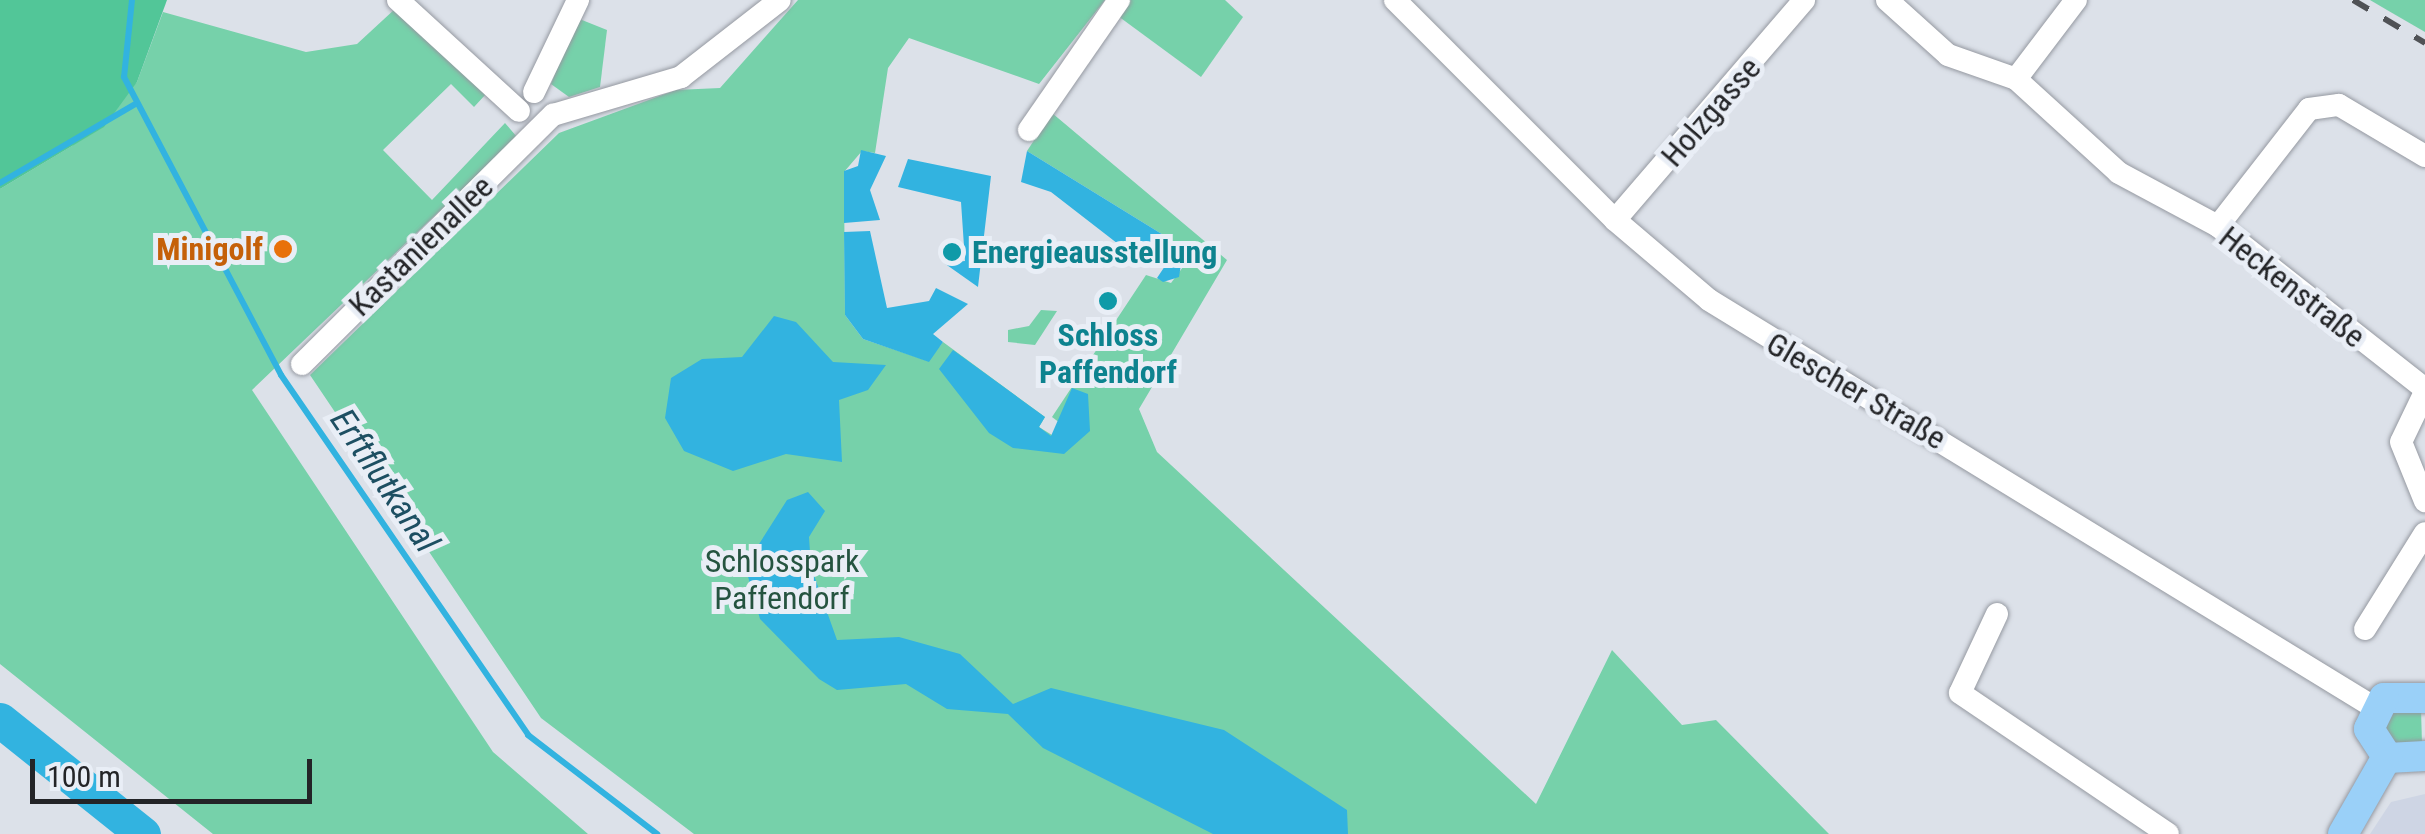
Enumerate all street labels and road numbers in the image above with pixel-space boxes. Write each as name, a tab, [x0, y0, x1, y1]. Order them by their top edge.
street label: Holzgasse	[1653, 49, 1769, 175]
street label: Kastanienallee	[341, 168, 501, 324]
street label: Heckenstraße	[2211, 218, 2373, 356]
street label: Glescher Straße	[1760, 324, 1952, 458]

